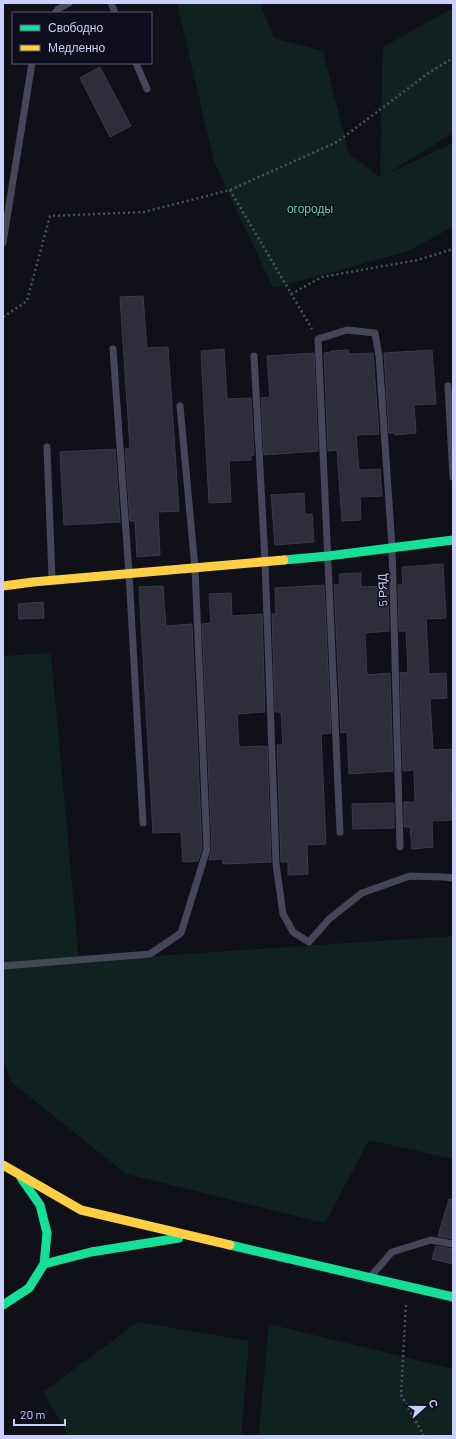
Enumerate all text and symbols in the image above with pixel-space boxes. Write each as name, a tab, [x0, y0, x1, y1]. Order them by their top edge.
legend	[12, 12, 152, 64]
text: Свободно	[48, 20, 103, 35]
text: Медленно	[48, 40, 105, 55]
park label: огороды	[287, 201, 333, 216]
street label: 5 РЯД	[374, 573, 391, 607]
north arrow	[404, 1387, 444, 1427]
text: С	[426, 1397, 441, 1409]
scale bar	[14, 1401, 65, 1427]
text: 20 m	[20, 1407, 46, 1421]

